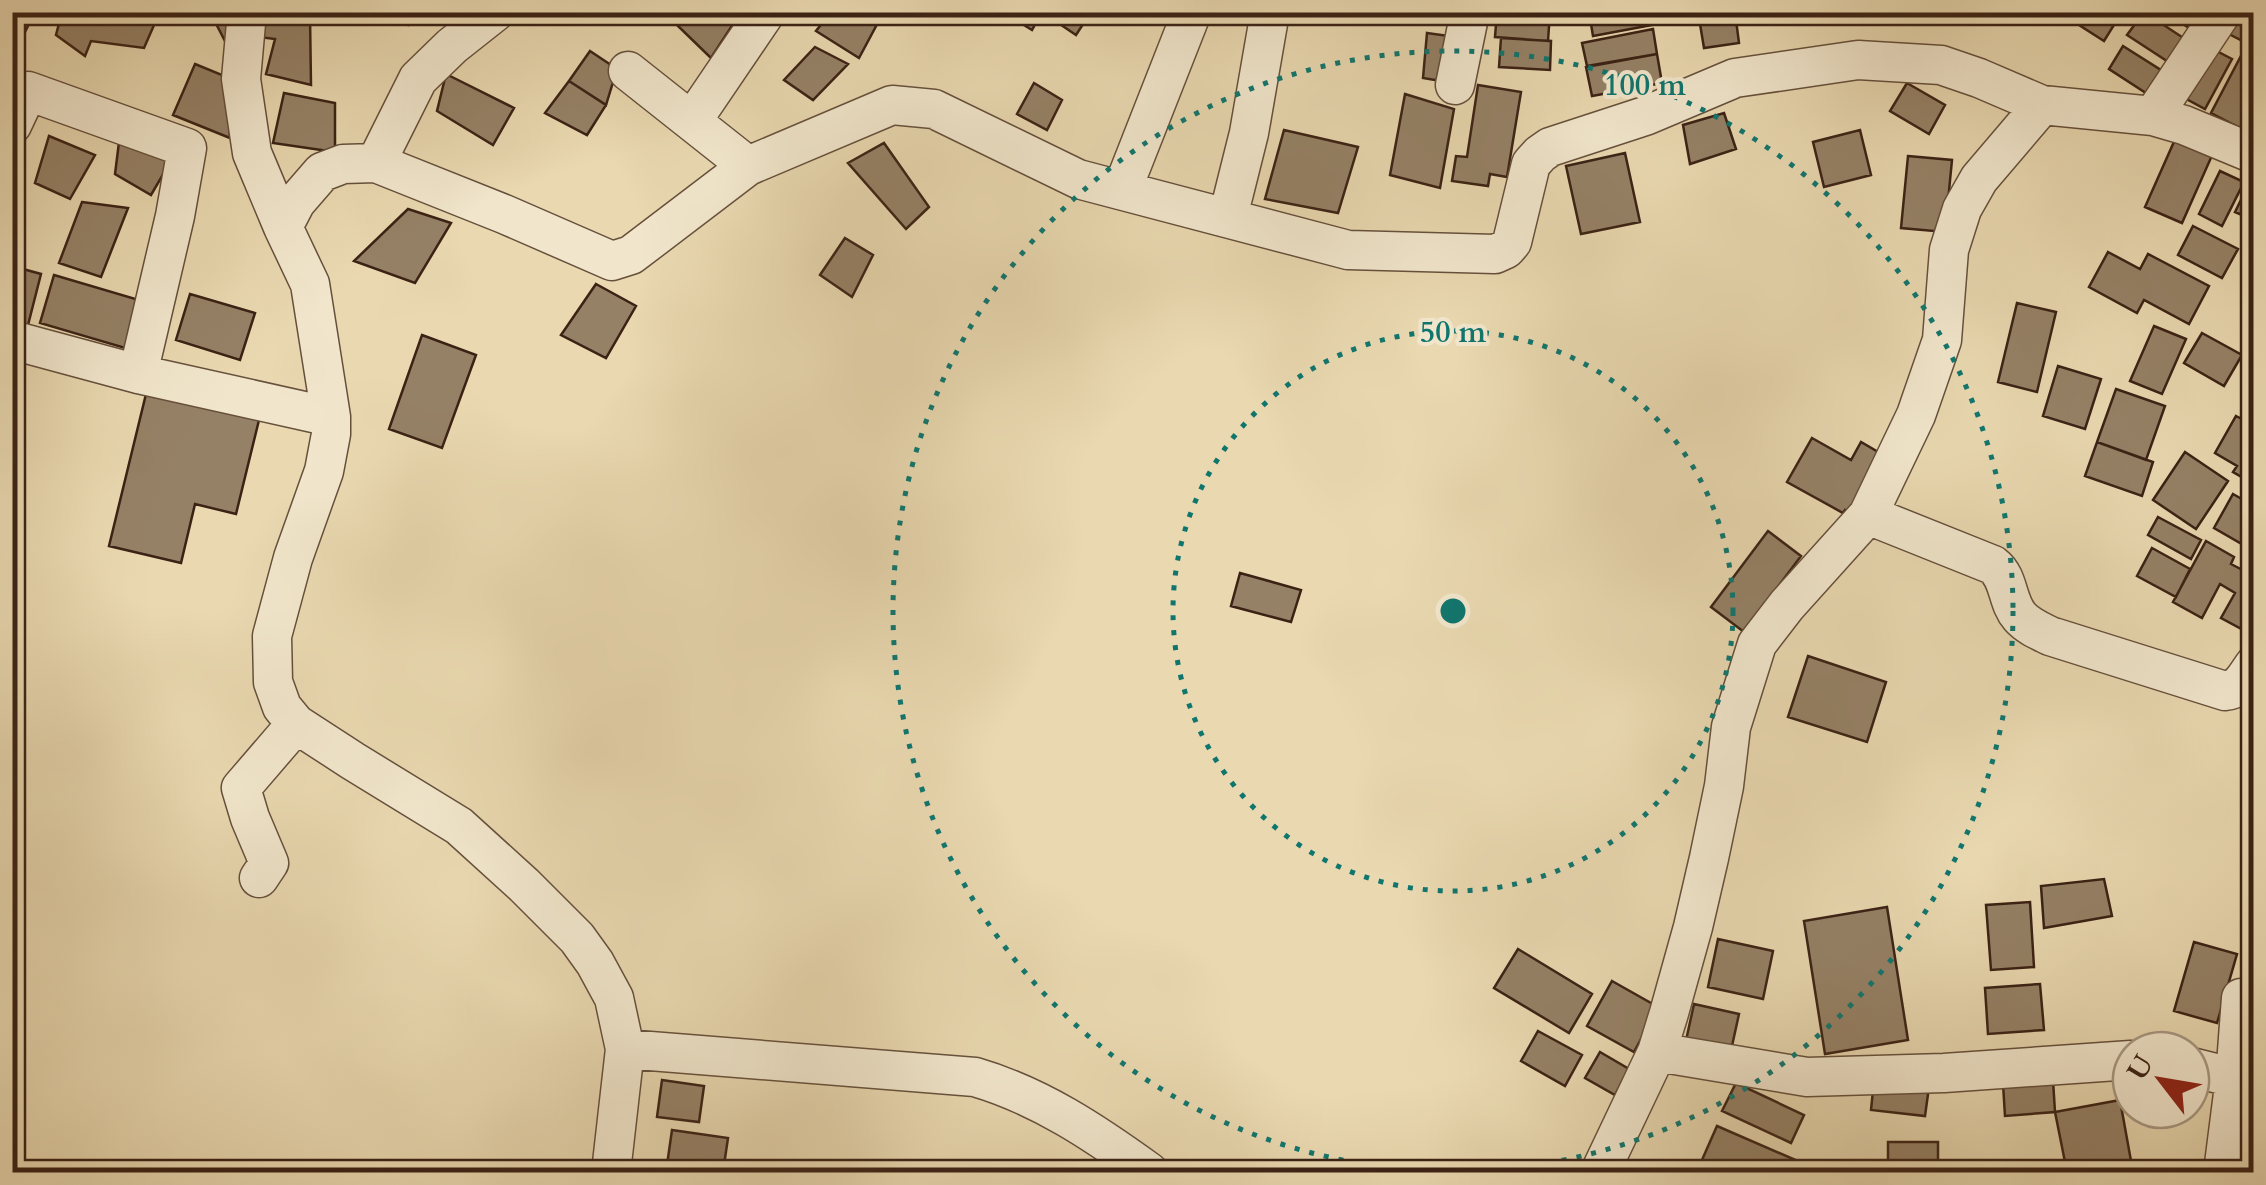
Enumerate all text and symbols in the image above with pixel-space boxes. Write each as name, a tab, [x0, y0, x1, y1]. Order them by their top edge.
text: 100 m	[1604, 65, 1686, 106]
text: 50 m	[1420, 312, 1487, 353]
centre of rings	[1435, 593, 1471, 629]
north arrow	[2111, 1030, 2211, 1130]
text: U	[2118, 1048, 2163, 1087]

